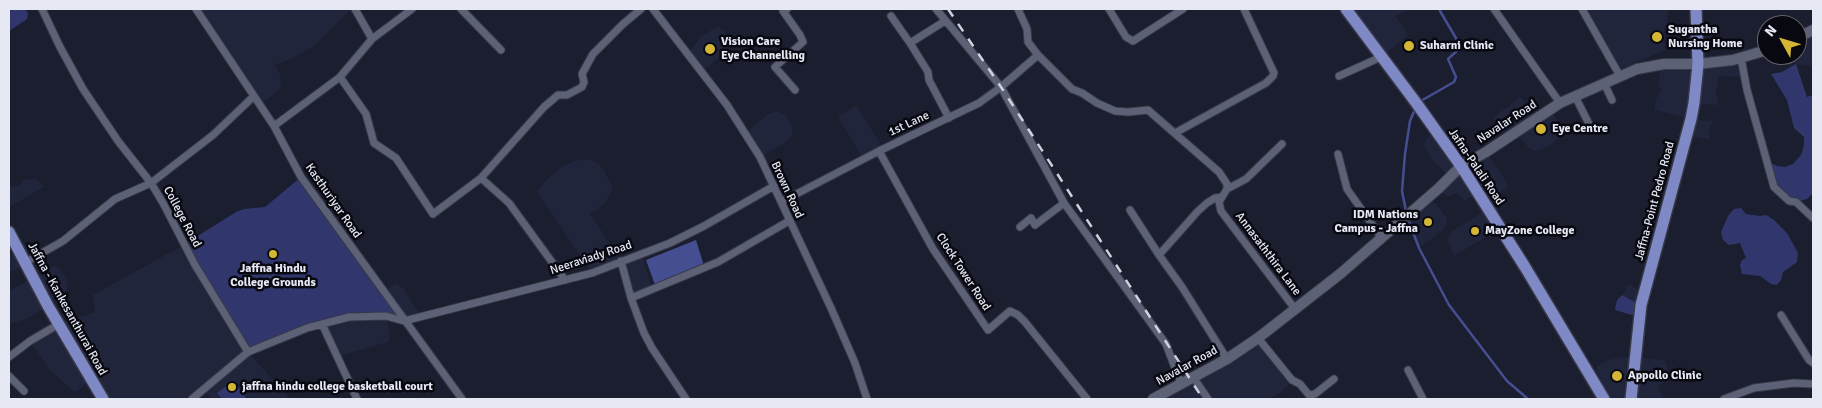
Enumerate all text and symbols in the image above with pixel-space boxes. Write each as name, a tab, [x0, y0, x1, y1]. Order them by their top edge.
north arrow	[1757, 15, 1807, 65]
text: N	[1761, 22, 1780, 40]
place label: Sugantha Nursing Home	[1668, 23, 1742, 51]
marker: Sugantha Nursing Home	[1650, 30, 1664, 44]
place label: Vision Care Eye Channelling	[721, 35, 805, 63]
marker: Suharni Clinic	[1402, 39, 1416, 53]
place label: Suharni Clinic	[1420, 39, 1494, 53]
marker: Vision Care Eye Channelling	[703, 42, 717, 56]
street label: Navalar Road	[1475, 97, 1539, 147]
street label: 1st Lane	[886, 108, 932, 140]
marker: Eye Centre	[1534, 122, 1548, 136]
place label: Eye Centre	[1552, 122, 1608, 136]
street label: Jafna-Palali Road	[1445, 126, 1507, 208]
street label: Jaffna-Point Pedro Road	[1632, 140, 1678, 262]
street label: Brown Road	[768, 159, 806, 221]
street label: Kasthuriyar Road	[302, 161, 364, 241]
street label: College Road	[160, 184, 204, 250]
place label: IDM Nations Campus - Jaffna	[1334, 208, 1418, 236]
street label: Annasaththira Lane	[1232, 210, 1304, 298]
marker: IDM Nations Campus - Jaffna	[1422, 216, 1434, 228]
place label: MayZone College	[1485, 224, 1574, 238]
marker: MayZone College	[1469, 225, 1481, 237]
street label: Clock Tower Road	[933, 231, 993, 313]
street label: Neeraviady Road	[548, 238, 634, 278]
street label: Jaffna - Kankesanthurai Road	[24, 240, 110, 378]
marker: Jaffna Hindu College Grounds	[267, 248, 279, 260]
place label: Jaffna Hindu College Grounds	[230, 262, 316, 290]
street label: Navalar Road	[1154, 343, 1220, 389]
marker: Appollo Clinic	[1610, 369, 1624, 383]
place label: Appollo Clinic	[1628, 369, 1701, 383]
place label: jaffna hindu college basketball court	[242, 380, 433, 394]
marker: jaffna hindu college basketball court	[226, 381, 238, 393]

